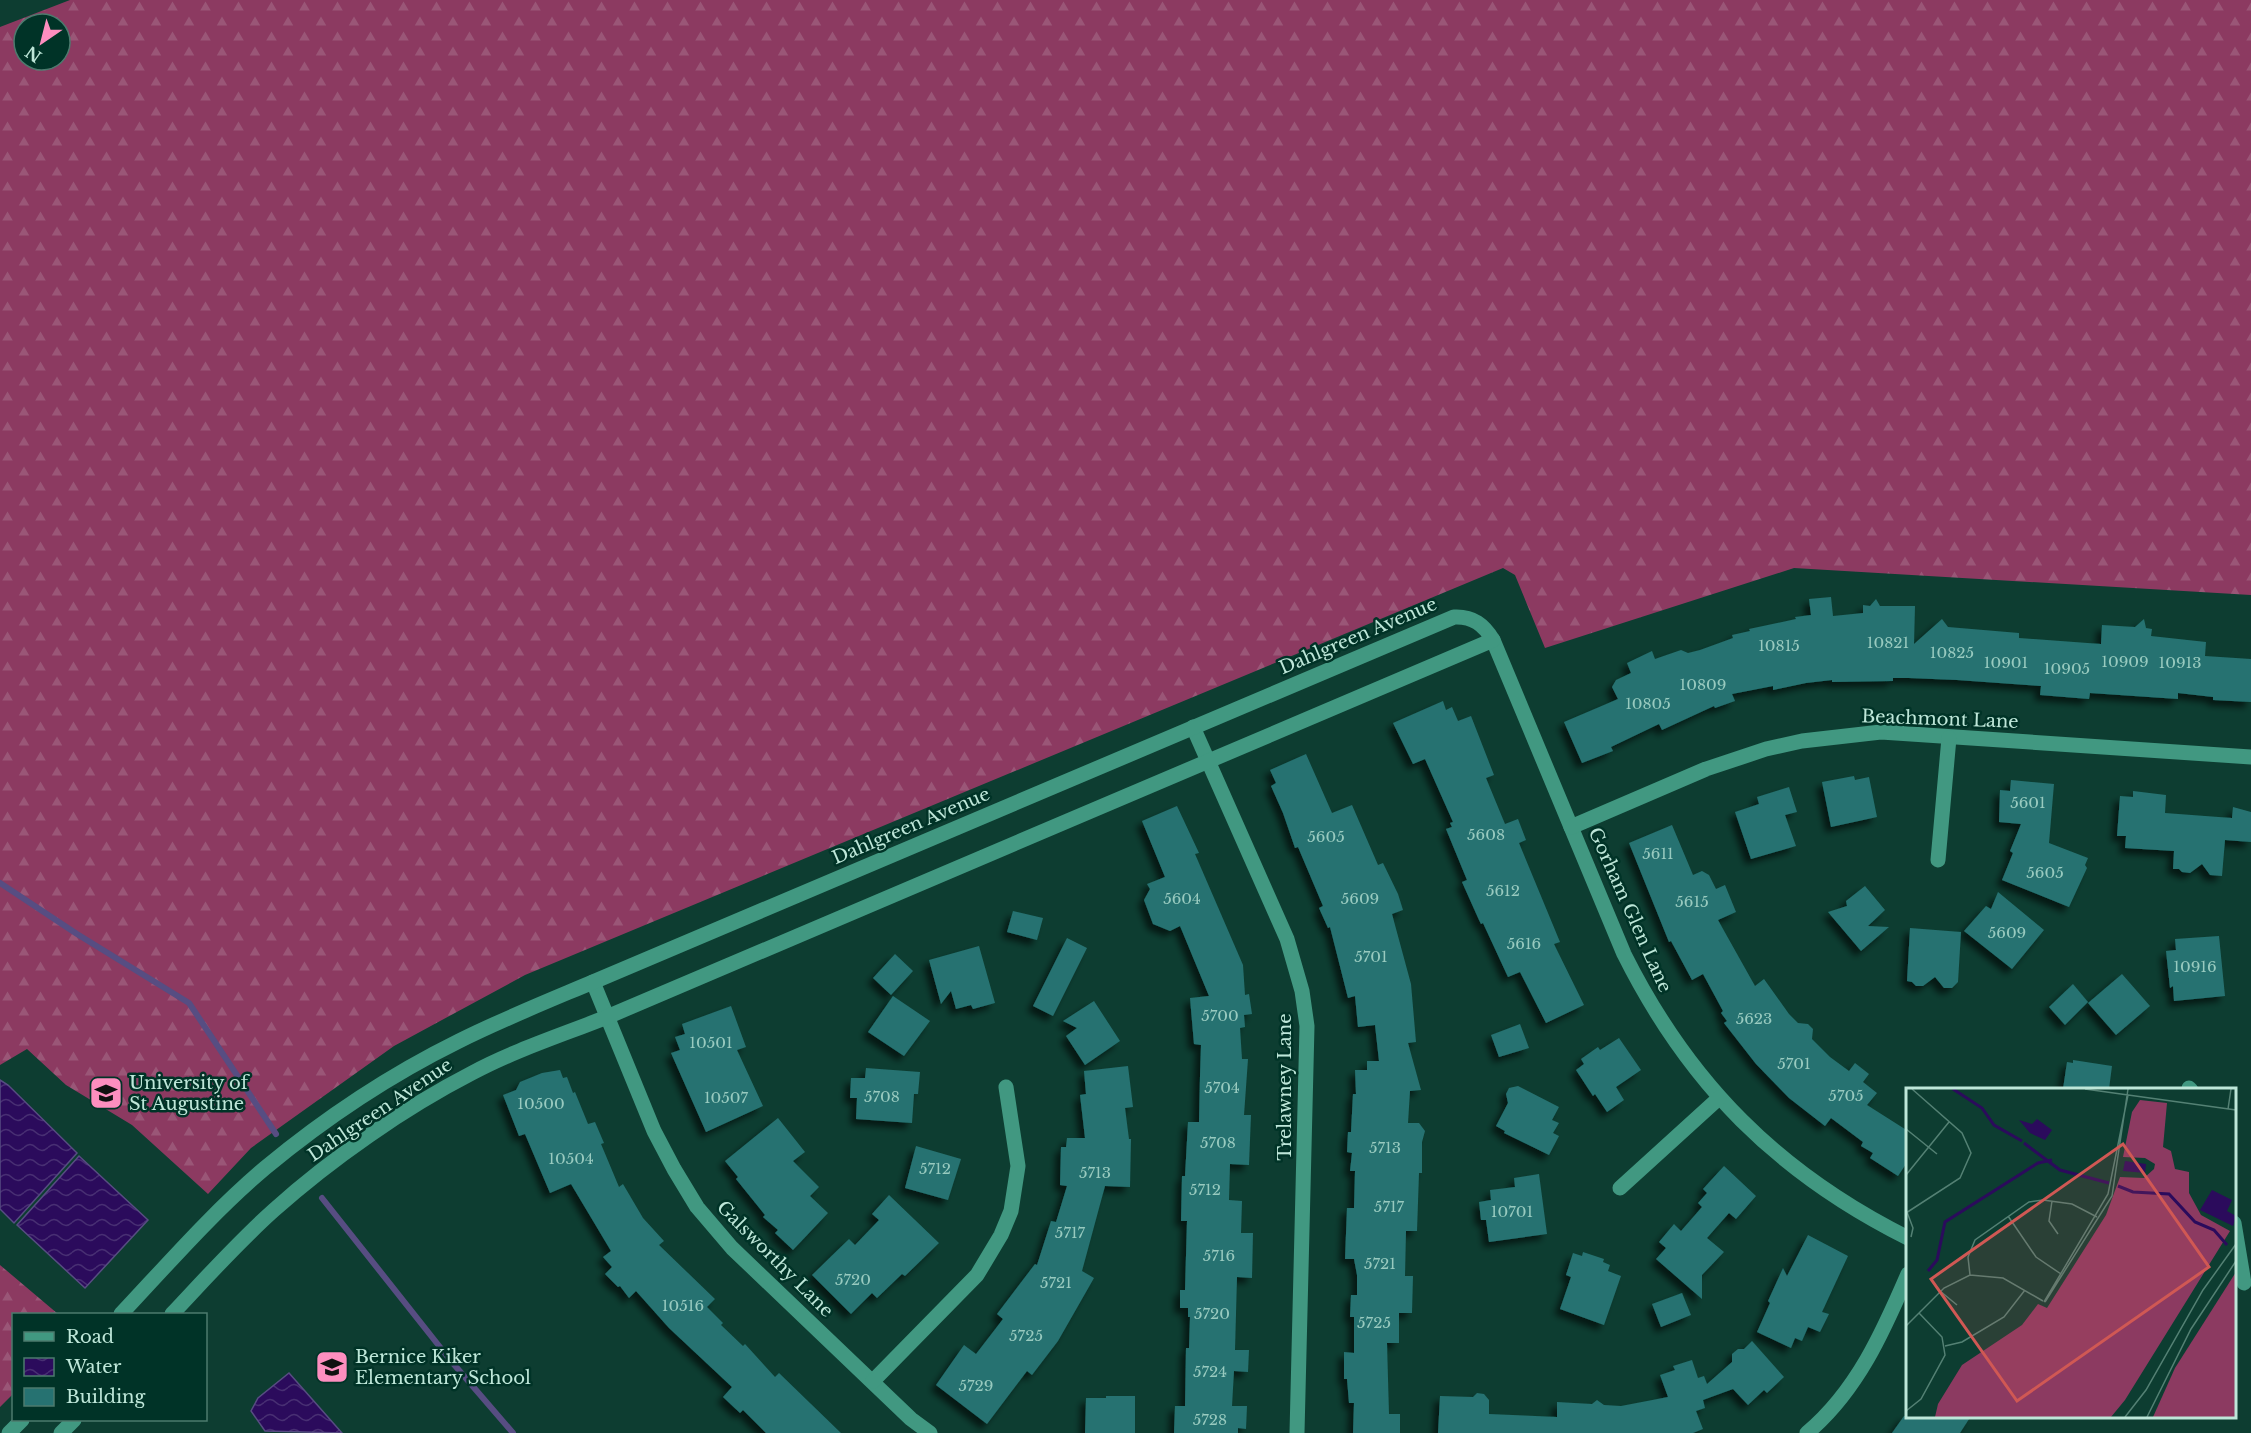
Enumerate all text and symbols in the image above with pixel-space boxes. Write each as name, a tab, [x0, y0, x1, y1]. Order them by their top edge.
north arrow	[12, 12, 72, 72]
text: N	[21, 42, 45, 67]
street label: Dahlgreen Avenue	[1276, 593, 1440, 679]
house number: 10821	[1867, 633, 1909, 652]
house number: 10815	[1758, 636, 1800, 655]
house number: 10825	[1930, 643, 1974, 662]
house number: 10909	[2101, 652, 2149, 671]
house number: 10901	[1984, 653, 2028, 672]
house number: 10913	[2159, 653, 2201, 672]
house number: 10905	[2044, 659, 2090, 678]
house number: 10809	[1680, 675, 1726, 694]
house number: 10805	[1625, 694, 1671, 713]
street label: Beachmont Lane	[1861, 705, 2019, 733]
street label: Dahlgreen Avenue	[829, 783, 993, 869]
house number: 5601	[2010, 793, 2046, 812]
street label: Gorham Glen Lane	[1584, 824, 1676, 996]
house number: 5608	[1467, 825, 1505, 844]
house number: 5605	[1307, 827, 1345, 846]
house number: 5611	[1642, 844, 1674, 863]
house number: 5605	[2026, 863, 2064, 882]
house number: 5612	[1486, 881, 1520, 900]
house number: 5604	[1163, 889, 1201, 908]
house number: 5609	[1341, 889, 1379, 908]
house number: 5615	[1675, 892, 1709, 911]
house number: 5609	[1988, 923, 2026, 942]
house number: 5616	[1507, 934, 1541, 953]
house number: 5701	[1354, 947, 1388, 966]
house number: 10916	[2173, 957, 2217, 976]
house number: 5700	[1201, 1006, 1239, 1025]
house number: 5623	[1736, 1009, 1772, 1028]
street label: Trelawney Lane	[1274, 1013, 1296, 1161]
house number: 10501	[689, 1033, 733, 1052]
street label: Dahlgreen Avenue	[304, 1054, 456, 1166]
house number: 5701	[1777, 1054, 1811, 1073]
place label: University of St Augustine	[129, 1072, 251, 1115]
school or university icon: University of St Augustine	[88, 1075, 124, 1111]
house number: 5704	[1204, 1078, 1240, 1097]
house number: 5705	[1828, 1086, 1864, 1105]
house number: 5708	[864, 1087, 900, 1106]
house number: 10507	[704, 1088, 749, 1107]
inset map	[1906, 1088, 2236, 1418]
house number: 10500	[517, 1094, 565, 1113]
house number: 5708	[1200, 1133, 1236, 1152]
house number: 5713	[1369, 1138, 1401, 1157]
house number: 10504	[548, 1149, 594, 1168]
house number: 5712	[919, 1159, 951, 1178]
house number: 5713	[1079, 1163, 1111, 1182]
house number: 5712	[1189, 1180, 1221, 1199]
street label: Galsworthy Lane	[712, 1196, 838, 1322]
house number: 5717	[1374, 1197, 1405, 1216]
house number: 10701	[1491, 1202, 1533, 1221]
house number: 5717	[1055, 1223, 1086, 1242]
house number: 5716	[1203, 1246, 1235, 1265]
house number: 5721	[1364, 1254, 1396, 1273]
house number: 5720	[835, 1270, 871, 1289]
house number: 5721	[1040, 1273, 1072, 1292]
house number: 10516	[662, 1296, 704, 1315]
house number: 5720	[1194, 1304, 1230, 1323]
legend	[12, 1313, 207, 1421]
house number: 5725	[1357, 1313, 1391, 1332]
text: Road	[66, 1326, 114, 1348]
house number: 5725	[1009, 1326, 1043, 1345]
place label: Bernice Kiker Elementary School	[355, 1346, 531, 1389]
school or university icon: Bernice Kiker Elementary School	[314, 1349, 350, 1385]
text: Water	[65, 1356, 122, 1378]
house number: 5724	[1193, 1362, 1227, 1381]
house number: 5729	[959, 1376, 993, 1395]
text: Building	[66, 1386, 145, 1408]
house number: 5728	[1193, 1410, 1227, 1429]

